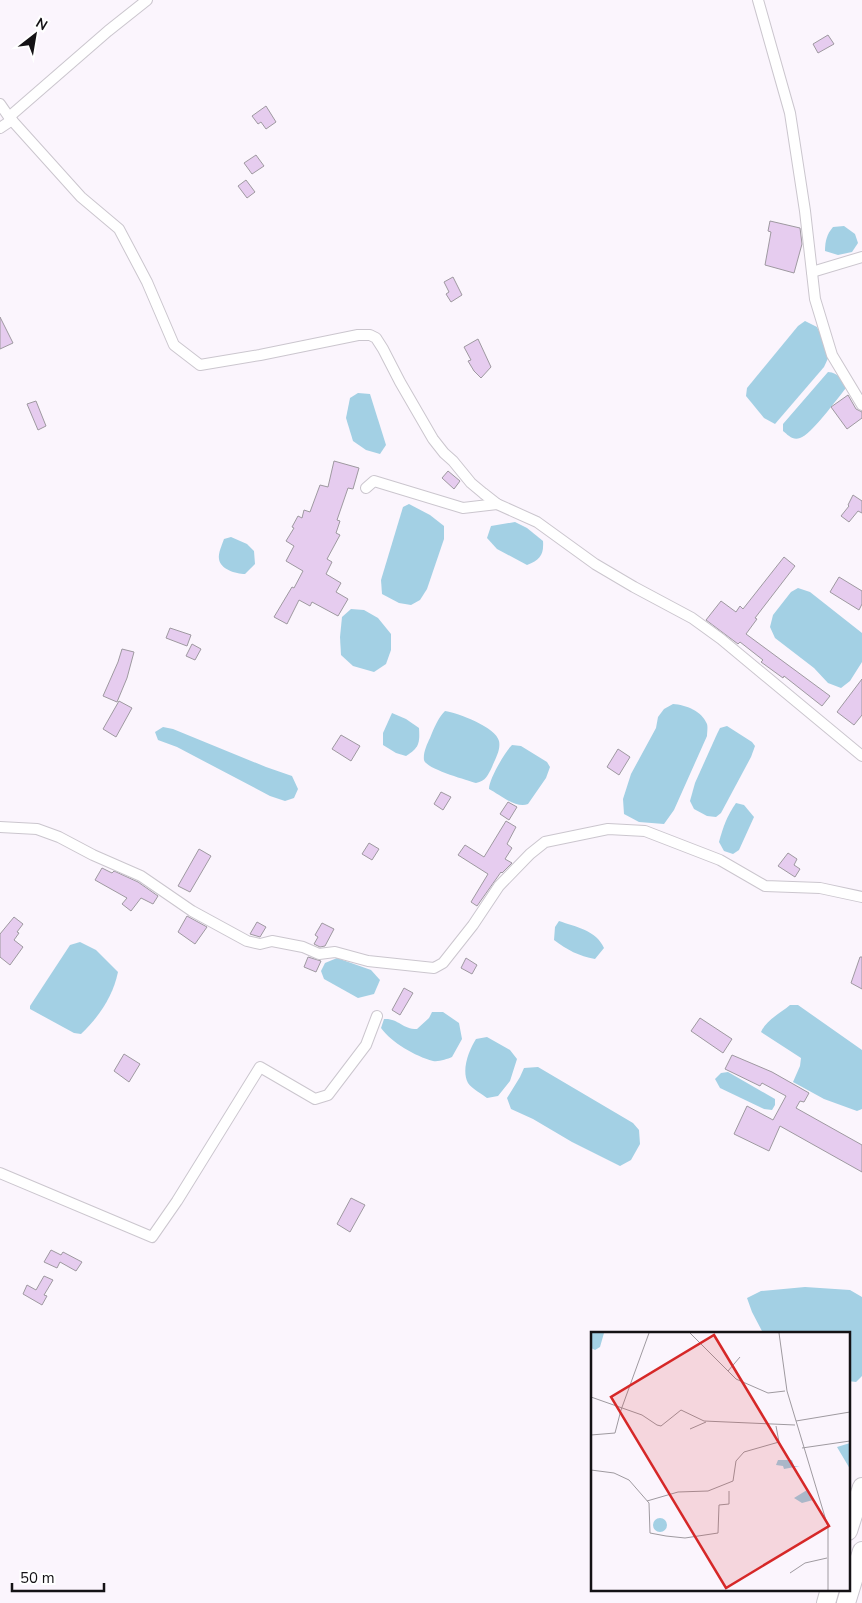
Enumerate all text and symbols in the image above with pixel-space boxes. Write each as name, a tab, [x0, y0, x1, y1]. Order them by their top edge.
north arrow	[10, 10, 60, 60]
text: N	[32, 13, 51, 35]
inset map	[591, 1332, 850, 1590]
scale bar	[12, 1560, 105, 1592]
text: 50 m	[20, 1568, 55, 1588]

